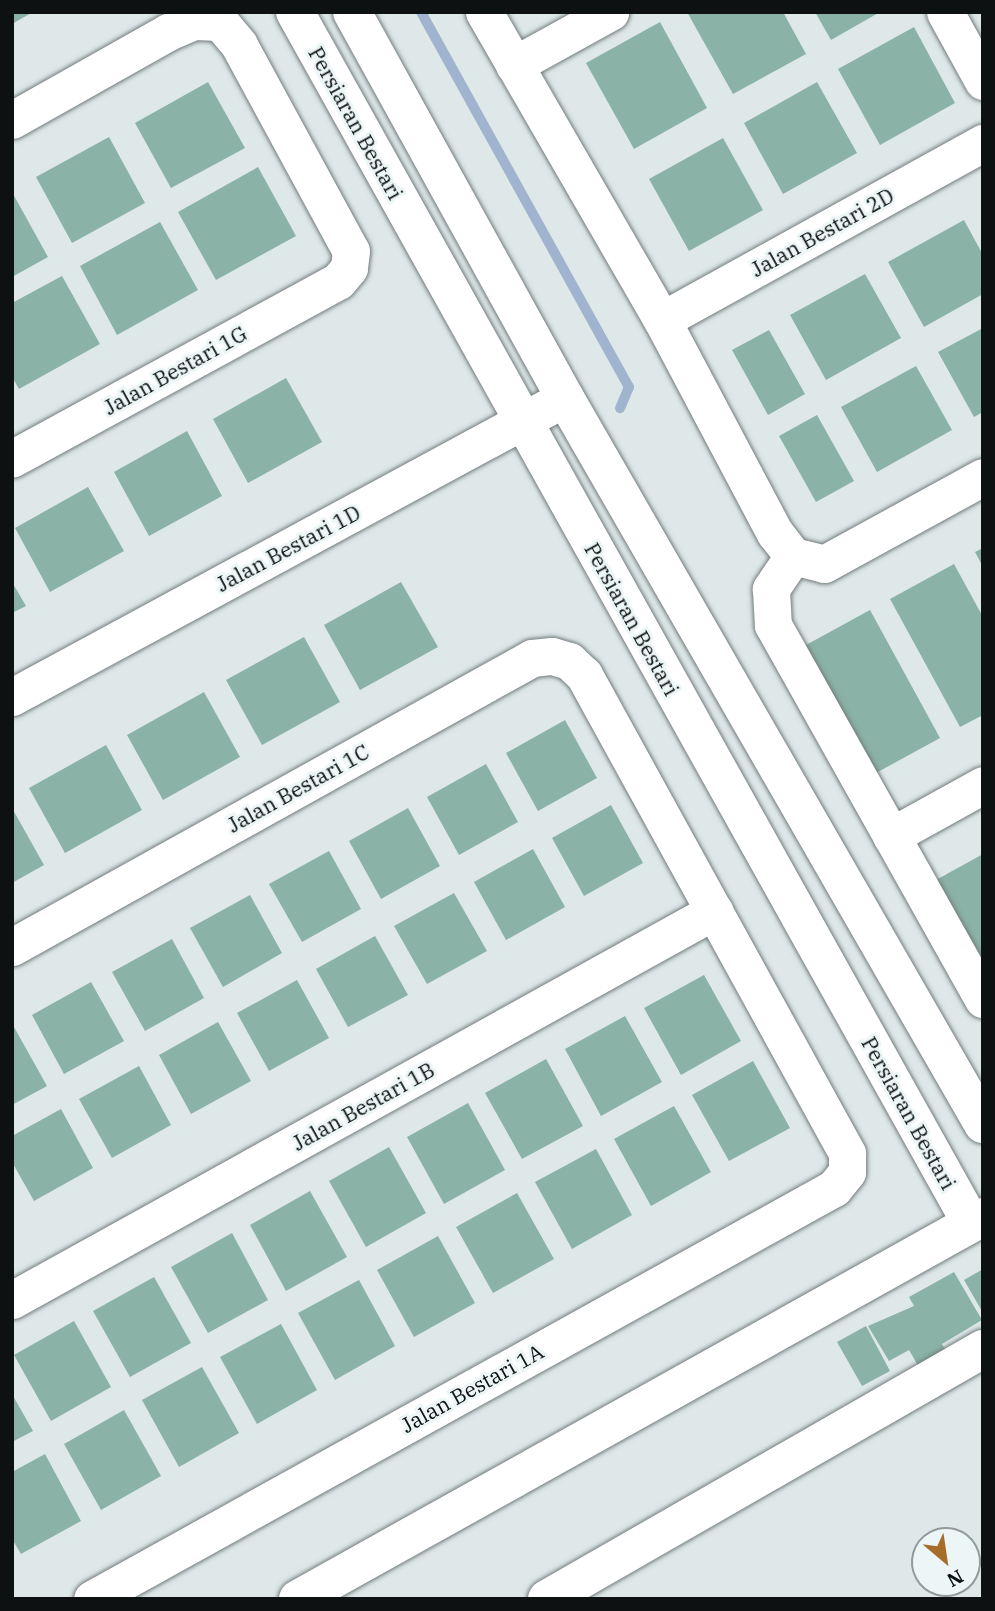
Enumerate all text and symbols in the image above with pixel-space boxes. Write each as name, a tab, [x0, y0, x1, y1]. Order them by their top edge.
street label: Persiaran Bestari	[304, 42, 408, 204]
street label: Jalan Bestari 2D	[746, 182, 898, 282]
street label: Jalan Bestari 1G	[99, 320, 251, 420]
street label: Jalan Bestari 1D	[212, 499, 364, 597]
street label: Persiaran Bestari	[580, 538, 684, 700]
street label: Jalan Bestari 1C	[223, 739, 373, 837]
street label: Persiaran Bestari	[857, 1032, 961, 1194]
street label: Jalan Bestari 1B	[287, 1056, 439, 1156]
street label: Jalan Bestari 1A	[396, 1338, 548, 1438]
north arrow	[911, 1527, 981, 1597]
text: N	[943, 1564, 968, 1593]

